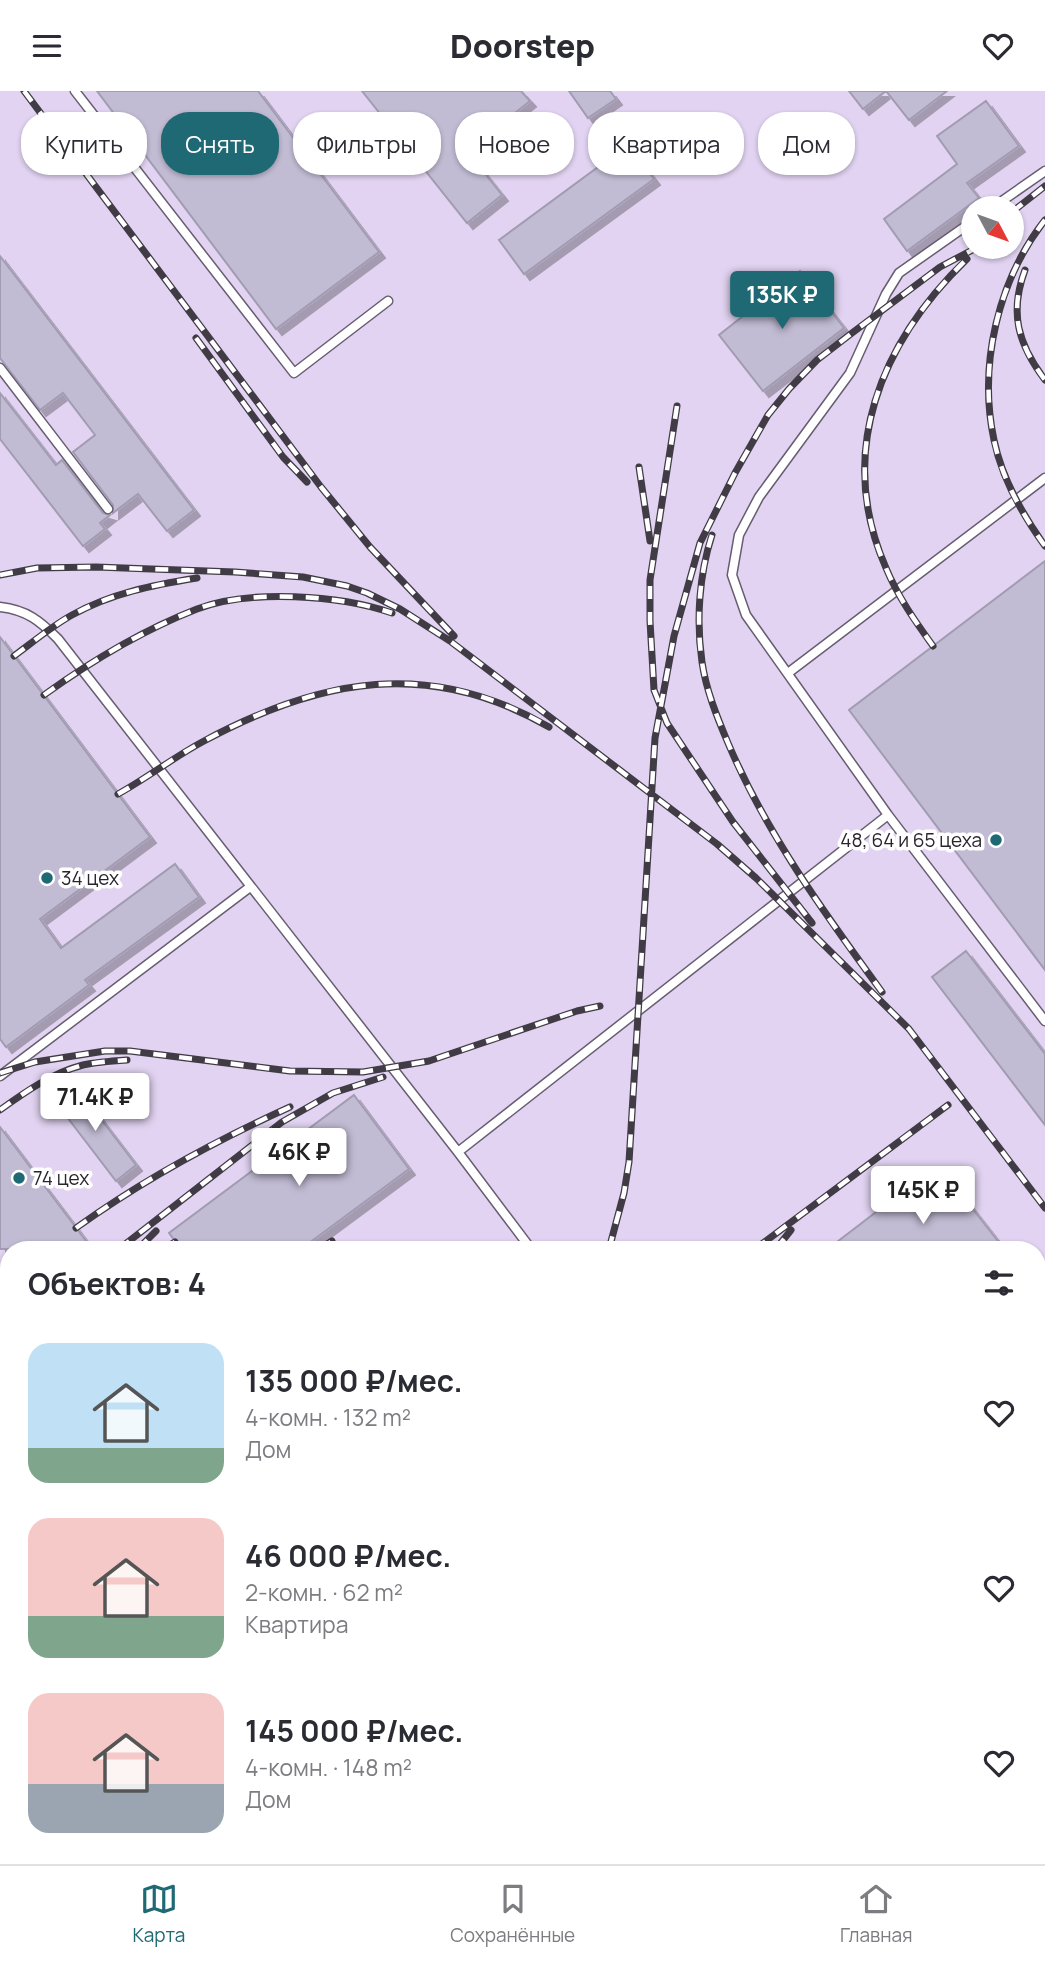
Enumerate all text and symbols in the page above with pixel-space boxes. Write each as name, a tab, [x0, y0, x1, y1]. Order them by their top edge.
text: Doorstep	[450, 24, 595, 68]
icon: menu	[28, 27, 66, 65]
icon: heart	[979, 27, 1017, 65]
chip: Купить	[21, 112, 147, 175]
chip: Снять	[161, 112, 279, 175]
chip: Фильтры	[293, 112, 441, 175]
chip: Новое	[455, 112, 574, 175]
chip: Квартира	[588, 112, 744, 175]
chip: Дом	[758, 112, 855, 175]
north arrow	[961, 196, 1024, 259]
map controls	[961, 196, 1024, 259]
pin: 135K ₽	[725, 271, 839, 331]
text: 135K ₽	[746, 278, 818, 310]
place label: 48, 64 и 65 цеха	[840, 827, 982, 853]
marker: 48, 64 и 65 цеха	[988, 832, 1004, 848]
place label: 34 цех	[61, 865, 119, 891]
marker: 34 цех	[39, 870, 55, 886]
pin: 71.4K ₽	[30, 1073, 160, 1133]
text: 71.4K ₽	[56, 1080, 134, 1112]
pin: 46K ₽	[250, 1129, 348, 1188]
text: 46K ₽	[267, 1135, 331, 1167]
place label: 74 цех	[33, 1165, 89, 1191]
pin: 145K ₽	[866, 1167, 980, 1226]
marker: 74 цех	[11, 1170, 27, 1186]
text: 145K ₽	[887, 1173, 959, 1205]
text: Объектов: 4	[28, 1263, 206, 1304]
icon: filters	[980, 1264, 1018, 1302]
text: 135 000 ₽/мес.	[245, 1360, 463, 1401]
icon: home	[84, 1371, 168, 1455]
icon: heart	[980, 1394, 1018, 1432]
text: 4-комн. · 132 m²	[245, 1401, 411, 1433]
text: Дом	[245, 1433, 291, 1465]
text: 46 000 ₽/мес.	[245, 1535, 451, 1576]
icon: home	[84, 1546, 168, 1630]
icon: heart	[980, 1569, 1018, 1607]
text: 2-комн. · 62 m²	[245, 1576, 403, 1608]
text: Квартира	[245, 1608, 349, 1640]
text: 145 000 ₽/мес.	[245, 1710, 463, 1751]
icon: home	[84, 1721, 168, 1805]
icon: heart	[980, 1744, 1018, 1782]
text: 4-комн. · 148 m²	[245, 1751, 412, 1783]
text: Дом	[245, 1783, 291, 1815]
tab: Карта	[132, 1880, 185, 1948]
tab: Сохранённые	[450, 1880, 575, 1948]
tab: Главная	[840, 1880, 913, 1948]

